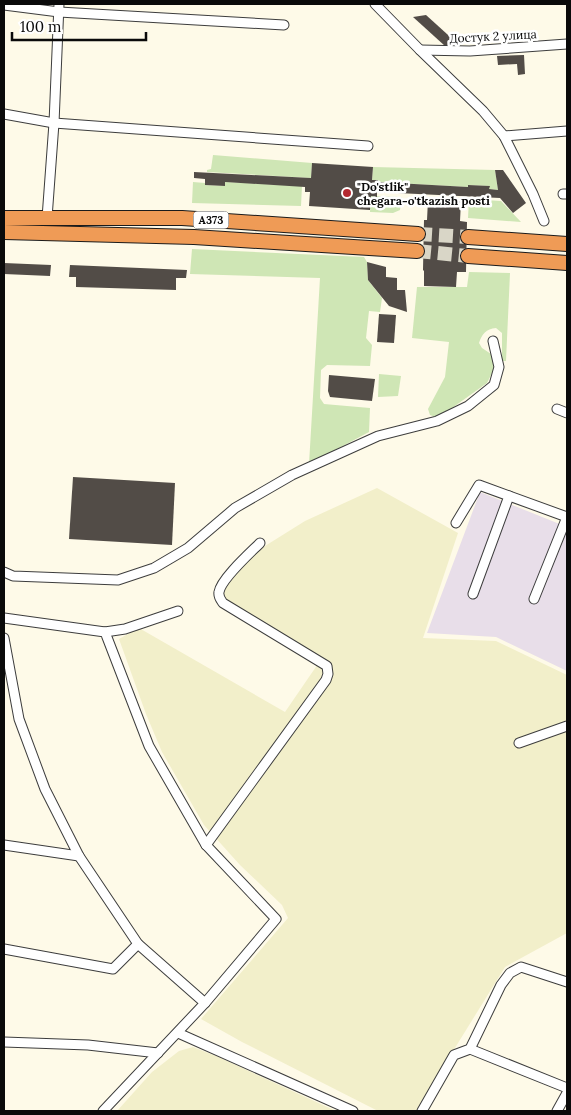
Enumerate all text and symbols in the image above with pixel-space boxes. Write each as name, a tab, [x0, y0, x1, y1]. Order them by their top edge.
scale bar	[12, 10, 146, 42]
text: 100 m	[20, 17, 61, 36]
street label: Достук 2 улица	[449, 26, 537, 46]
place label: "Do'stlik" chegara-o'tkazish posti	[357, 179, 490, 208]
marker: "Do'stlik" chegara-o'tkazish posti	[341, 187, 353, 199]
road number: A373	[194, 212, 228, 228]

